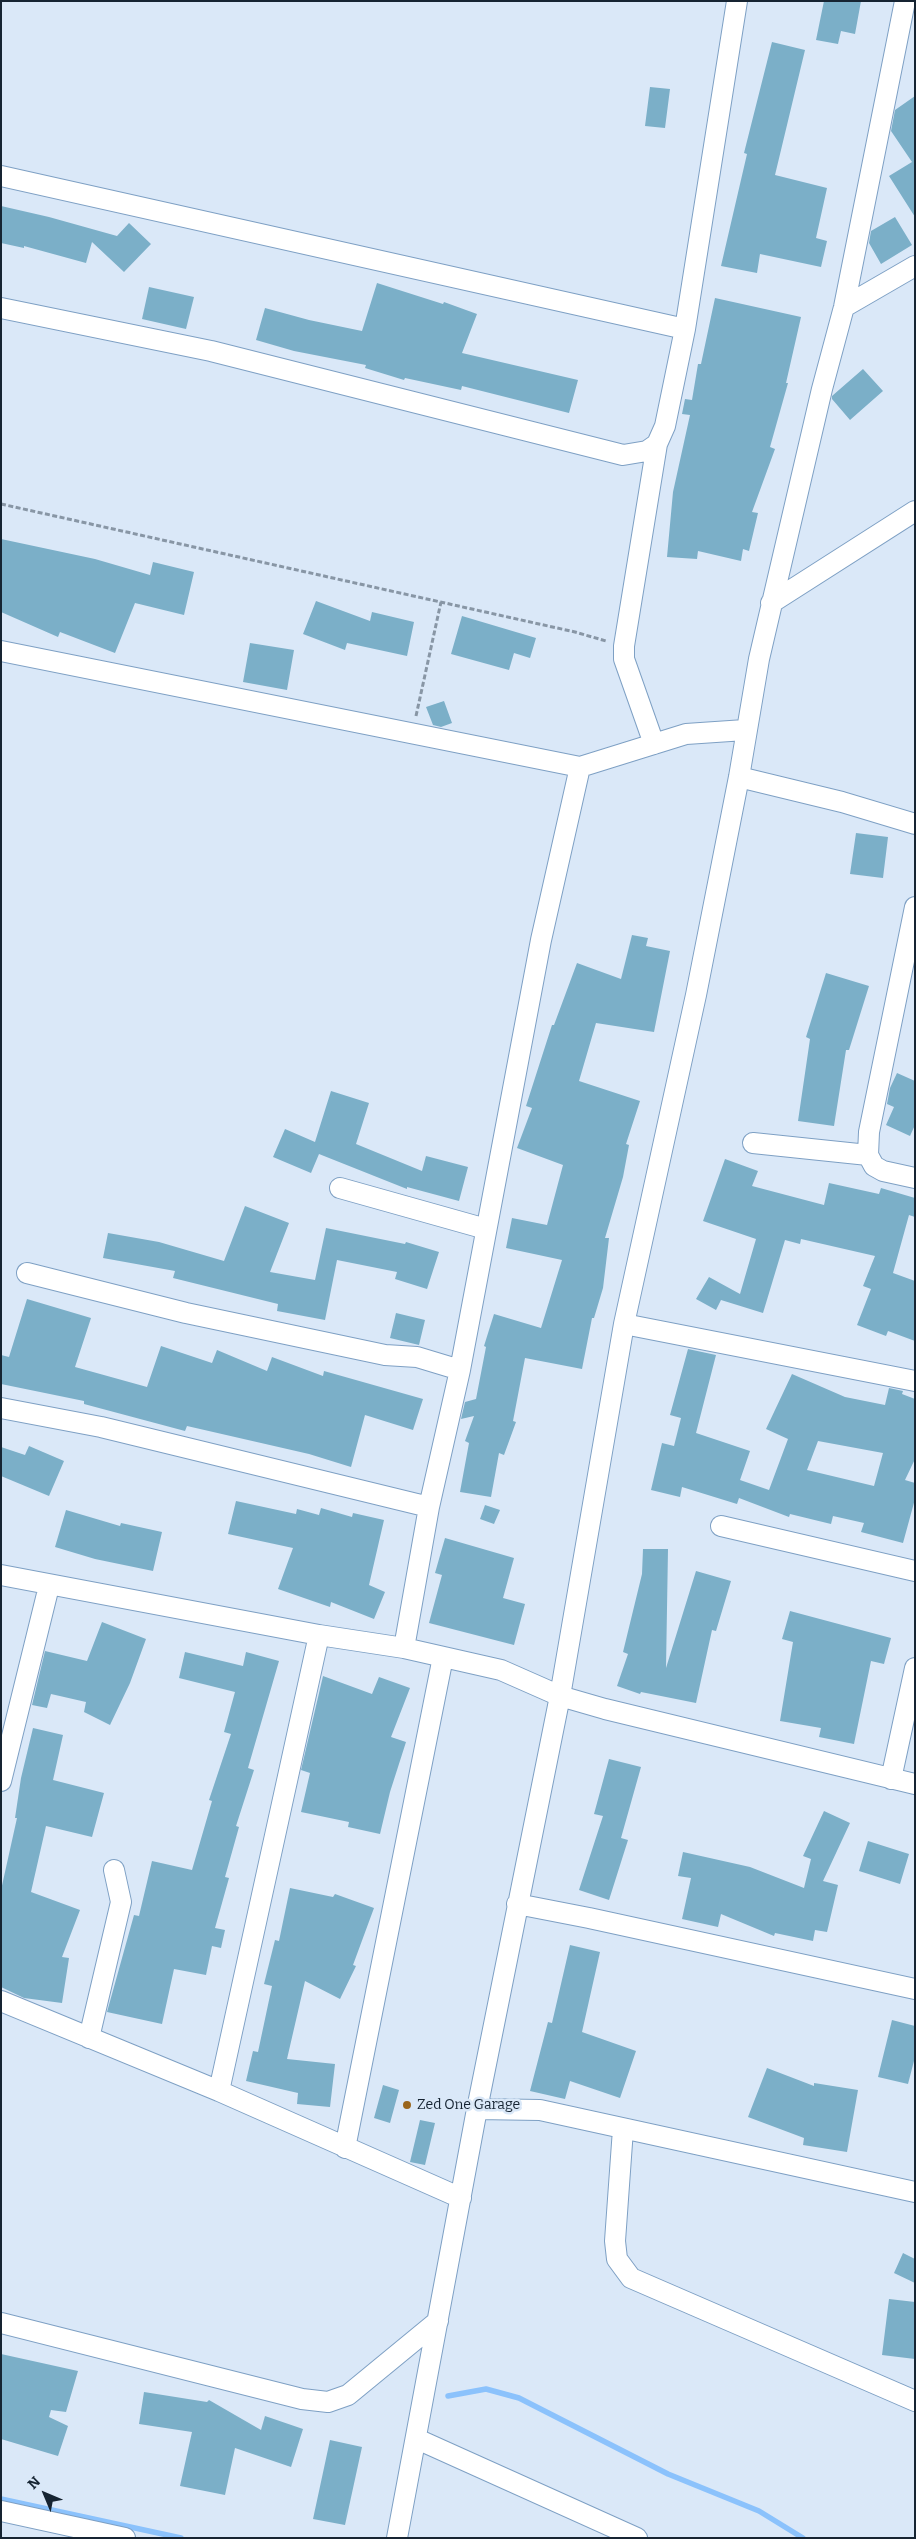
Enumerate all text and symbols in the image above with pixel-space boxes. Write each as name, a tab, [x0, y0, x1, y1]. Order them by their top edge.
place label: Zed One Garage	[417, 2097, 520, 2113]
marker: Zed One Garage	[401, 2099, 413, 2111]
north arrow	[20, 2469, 70, 2519]
text: N	[24, 2473, 44, 2493]

